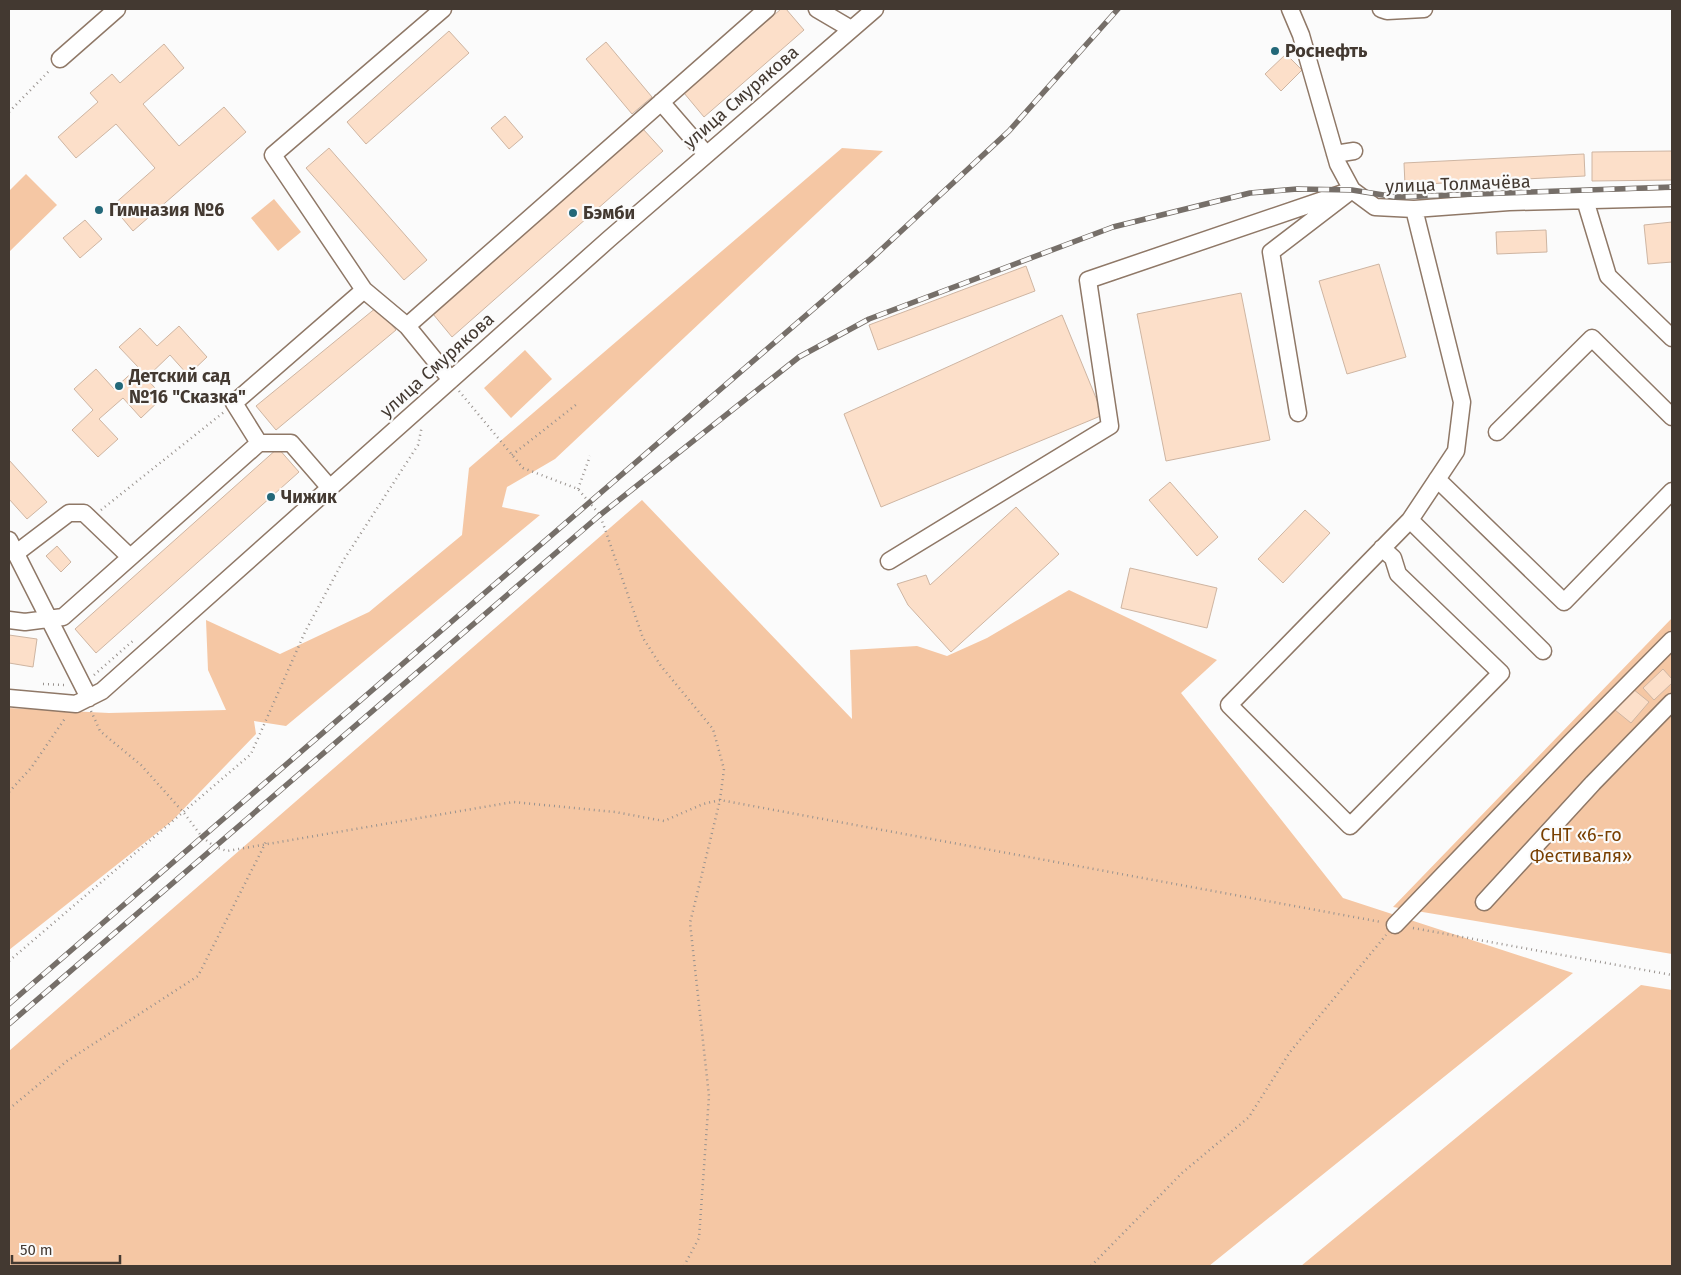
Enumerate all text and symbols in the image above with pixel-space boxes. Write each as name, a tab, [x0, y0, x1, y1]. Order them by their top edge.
place label: Роснефть	[1285, 40, 1368, 62]
street label: улица Смурякова	[679, 41, 803, 153]
marker: Роснефть	[1269, 45, 1281, 57]
street label: улица Толмачёва	[1385, 170, 1531, 198]
place label: Гимназия №6	[109, 199, 224, 221]
place label: Бэмби	[583, 202, 635, 224]
marker: Гимназия №6	[93, 204, 105, 216]
marker: Бэмби	[567, 207, 579, 219]
street label: улица Смурякова	[375, 308, 499, 422]
place label: Детский сад №16 "Сказка"	[128, 365, 246, 408]
marker: Детский сад №16 "Сказка"	[113, 380, 125, 392]
place label: Чижик	[281, 486, 337, 508]
marker: Чижик	[265, 491, 277, 503]
park label: СНТ «6-го Фестиваля»	[1530, 824, 1632, 867]
scale bar	[12, 1232, 120, 1264]
text: 50 m	[20, 1241, 53, 1259]

